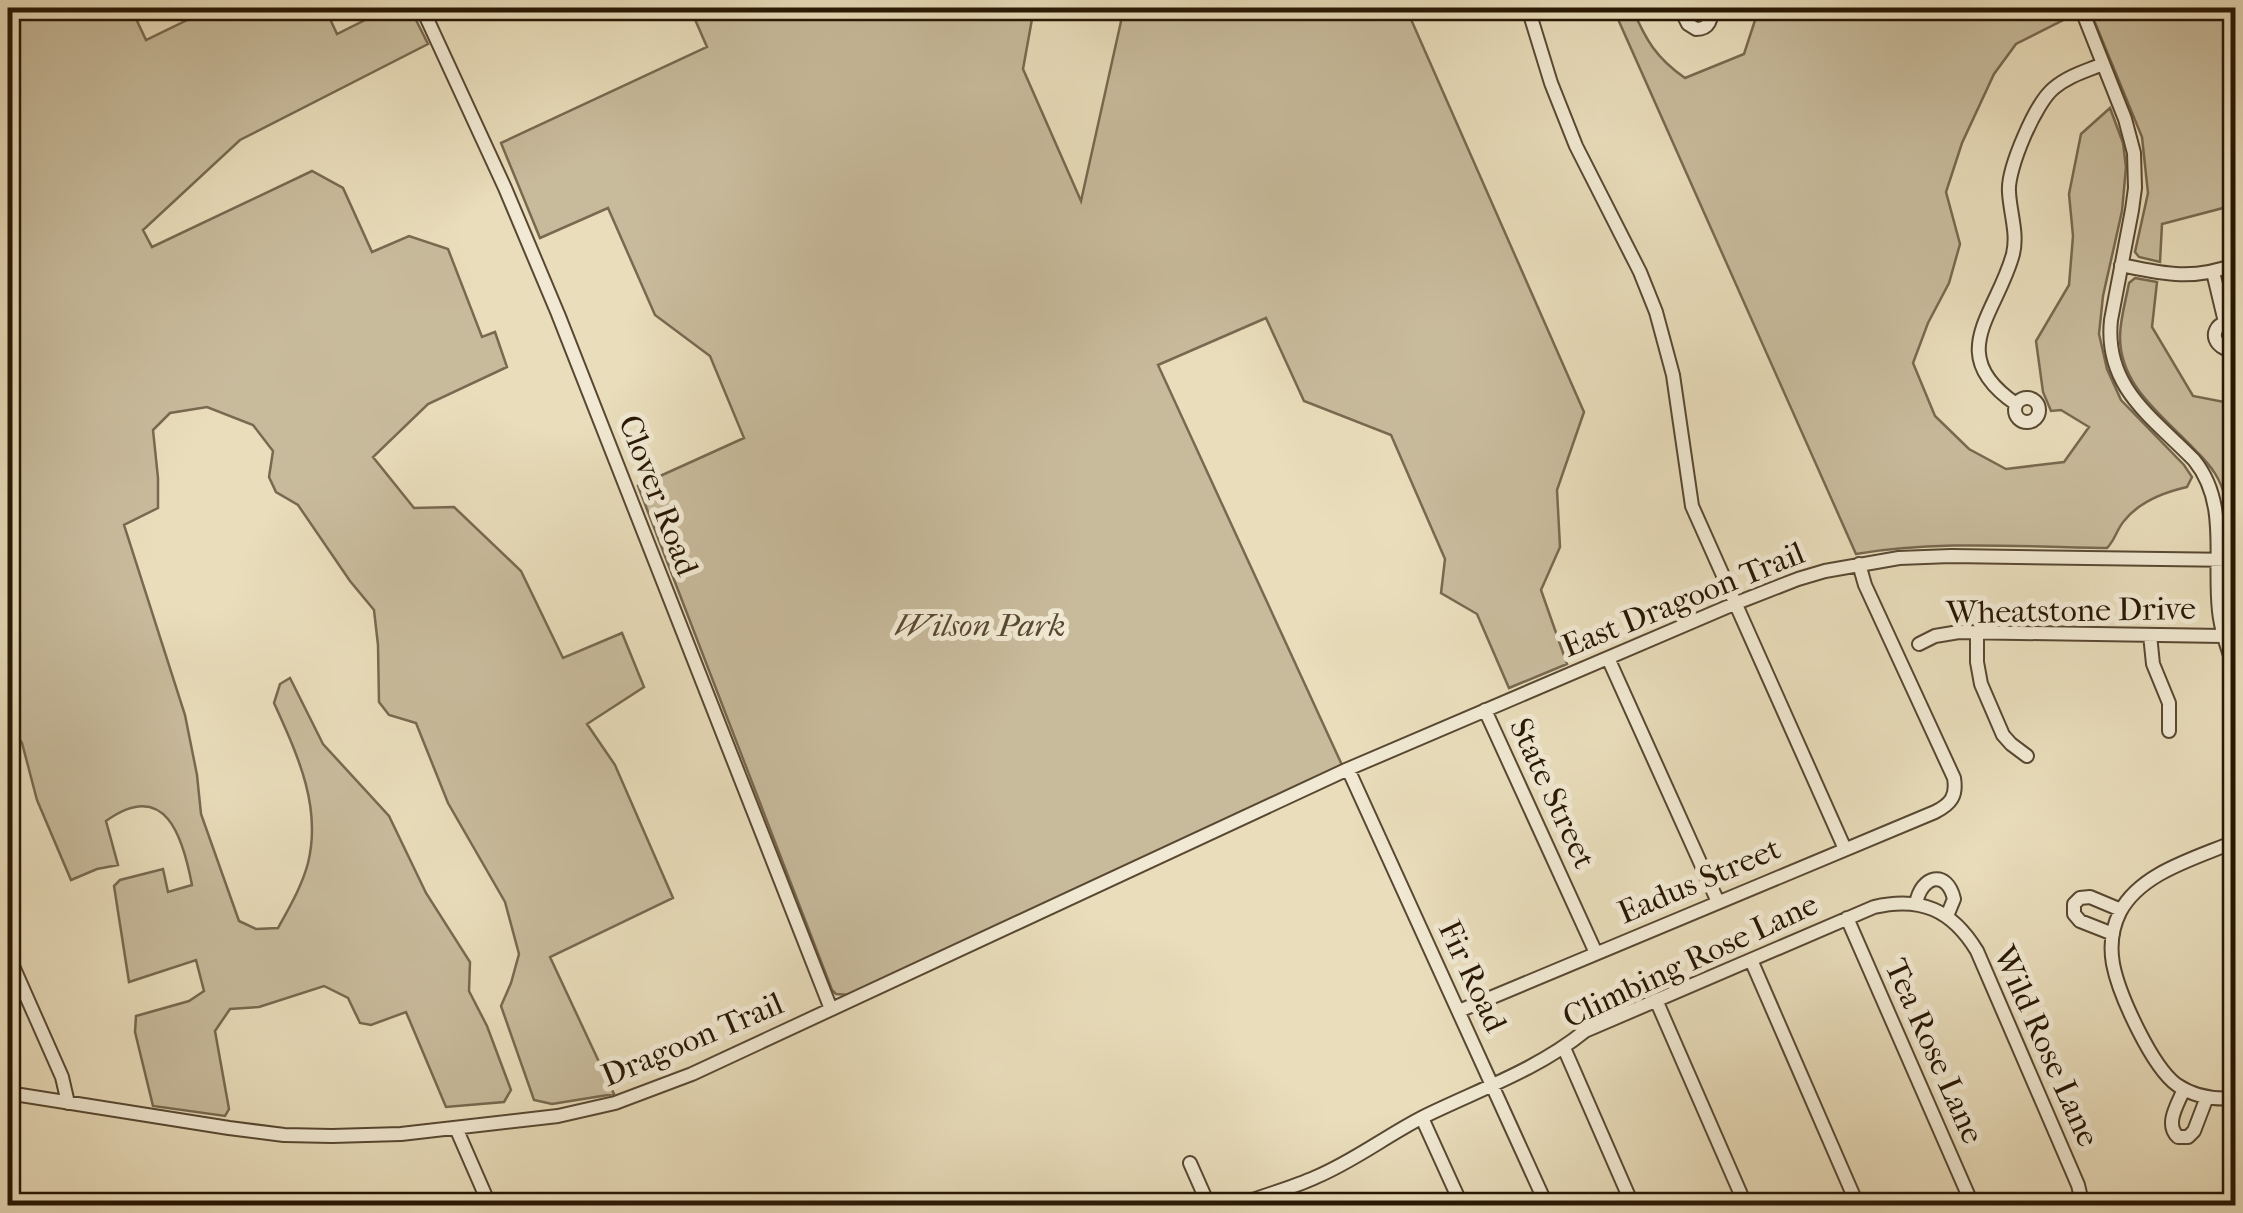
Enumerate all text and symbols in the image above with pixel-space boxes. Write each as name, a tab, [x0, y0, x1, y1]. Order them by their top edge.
street label: Clover Road	[611, 410, 706, 581]
street label: East Dragoon Trail	[1557, 534, 1810, 665]
street label: Wheatstone Drive	[1945, 590, 2196, 631]
park label: Wilson Park	[894, 607, 1066, 644]
street label: State Street	[1502, 712, 1604, 875]
street label: Eadus Street	[1612, 829, 1787, 931]
street label: Climbing Rose Lane	[1557, 885, 1824, 1036]
street label: Fir Road	[1431, 915, 1515, 1038]
street label: Wild Rose Lane	[1985, 939, 2107, 1152]
street label: Tea Rose Lane	[1877, 953, 1992, 1149]
street label: Dragoon Trail	[596, 985, 789, 1094]

